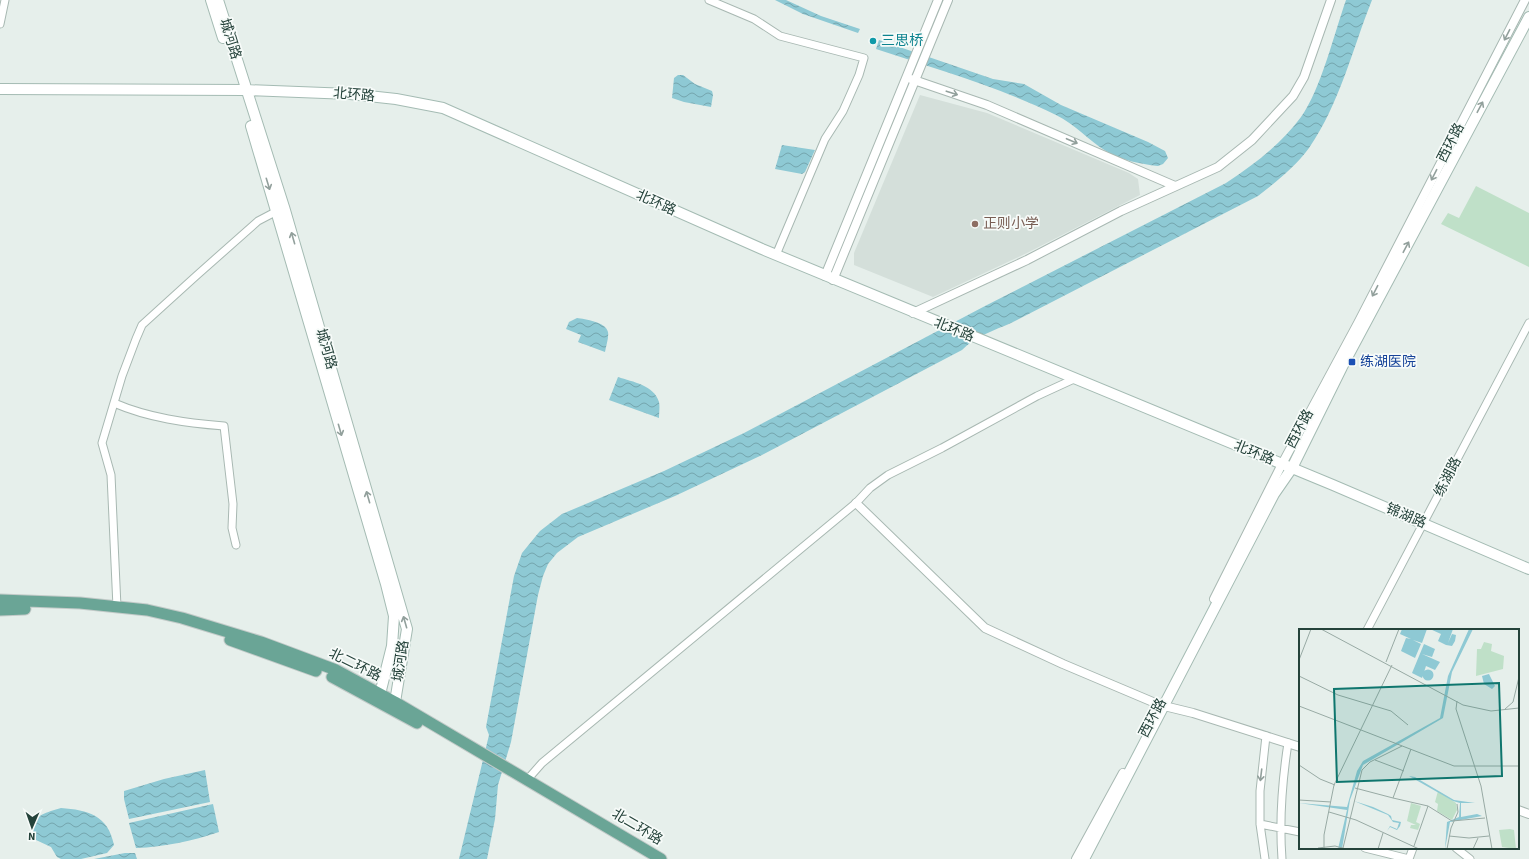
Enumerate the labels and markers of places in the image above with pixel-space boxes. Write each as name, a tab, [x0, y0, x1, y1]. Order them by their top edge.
place label: 三思桥	[881, 31, 923, 51]
marker: 三思桥	[868, 36, 878, 46]
place label: 正则小学	[983, 214, 1039, 234]
marker: 正则小学	[970, 219, 980, 229]
place label: 练湖医院	[1360, 352, 1416, 372]
marker: 练湖医院	[1347, 357, 1357, 367]

